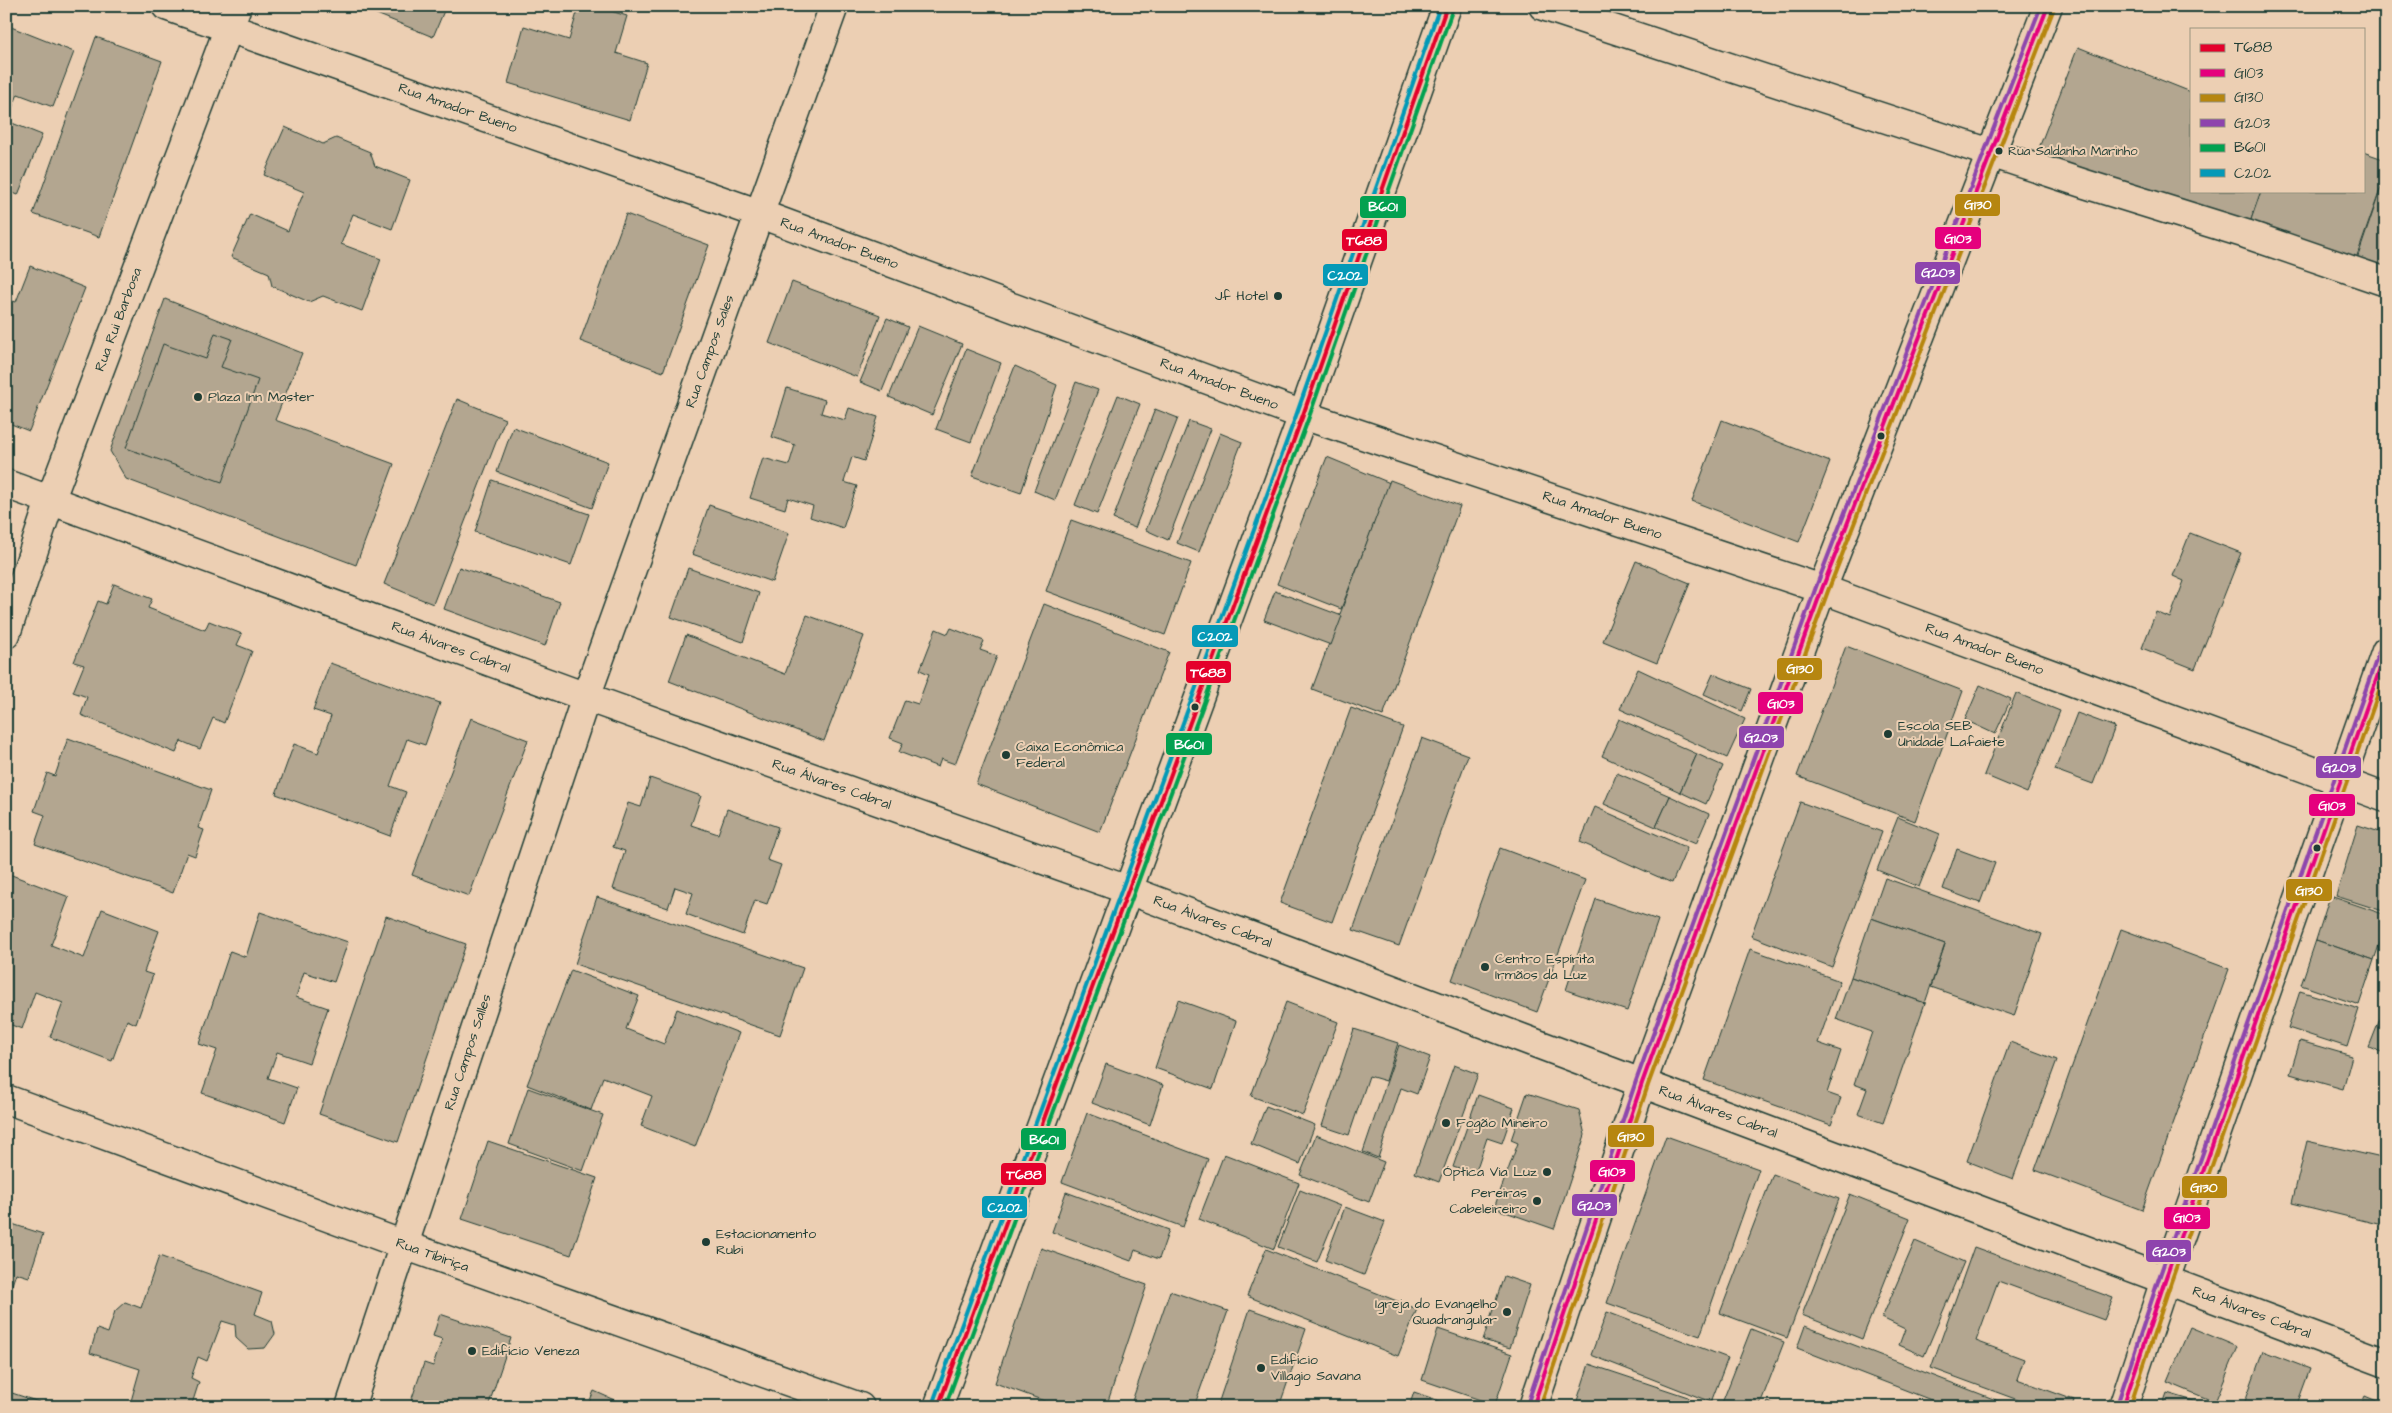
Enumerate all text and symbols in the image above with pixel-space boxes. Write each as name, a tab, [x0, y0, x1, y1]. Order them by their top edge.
legend	[2190, 28, 2364, 192]
text: T688	[2234, 37, 2272, 58]
text: G103	[2234, 63, 2264, 84]
street label: Rua Amador Bueno	[395, 78, 520, 138]
text: G130	[2234, 87, 2264, 108]
text: G203	[2234, 113, 2270, 134]
text: B601	[2234, 137, 2266, 158]
place label: Rua Saldanha Marinho	[2008, 142, 2138, 160]
marker: Rua Saldanha Marinho	[1994, 146, 2004, 156]
text: C202	[2234, 163, 2272, 184]
line badge: G130	[1954, 193, 2001, 217]
line badge: B601	[1359, 195, 1407, 219]
text: G130	[1964, 195, 1992, 215]
text: B601	[1368, 197, 1398, 217]
street label: Rua Amador Bueno	[777, 212, 901, 274]
line badge: G103	[1934, 226, 1982, 250]
line badge: T688	[1341, 228, 1388, 252]
text: G103	[1944, 229, 1973, 249]
text: T688	[1345, 231, 1382, 251]
line badge: G203	[1914, 261, 1961, 285]
line badge: C202	[1322, 263, 1369, 287]
text: G203	[1921, 263, 1956, 283]
street label: Rua Rui Barbosa	[90, 265, 147, 374]
text: C202	[1328, 266, 1363, 286]
place label: Jf Hotel	[1215, 286, 1268, 306]
marker: Jf Hotel	[1272, 290, 1284, 302]
street label: Rua Campos Sales	[680, 292, 740, 411]
street label: Rua Amador Bueno	[1157, 353, 1281, 415]
place label: Plaza Inn Master	[208, 387, 315, 407]
marker: Plaza Inn Master	[192, 391, 204, 403]
unlabelled marker	[1876, 431, 1886, 441]
street label: Rua Amador Bueno	[1540, 486, 1665, 545]
street label: Rua Álvares Cabral	[389, 616, 513, 678]
street label: Rua Amador Bueno	[1922, 618, 2047, 680]
line badge: C202	[1191, 624, 1239, 648]
text: C202	[1198, 627, 1233, 647]
line badge: G130	[1776, 657, 1823, 681]
text: G130	[1786, 659, 1814, 679]
line badge: T688	[1185, 660, 1232, 684]
text: T688	[1189, 663, 1226, 683]
line badge: G103	[1757, 691, 1804, 715]
text: G103	[1767, 694, 1796, 714]
unlabelled marker	[1190, 702, 1200, 712]
place label: Escola SEB Unidade Lafaiete	[1898, 716, 2005, 752]
line badge: G203	[1738, 725, 1785, 749]
text: G203	[1744, 728, 1779, 748]
marker: Escola SEB Unidade Lafaiete	[1882, 728, 1894, 740]
line badge: B601	[1165, 732, 1213, 756]
text: B601	[1174, 735, 1204, 755]
place label: Caixa Econômica Federal	[1016, 737, 1123, 773]
marker: Caixa Econômica Federal	[1000, 749, 1012, 761]
street label: Rua Álvares Cabral	[769, 754, 894, 815]
line badge: G203	[2315, 755, 2362, 779]
text: G203	[2322, 758, 2357, 778]
line badge: G103	[2308, 793, 2356, 817]
text: G103	[2318, 796, 2347, 816]
unlabelled marker	[2312, 843, 2322, 853]
line badge: G130	[2285, 878, 2333, 902]
text: G130	[2295, 881, 2323, 901]
street label: Rua Álvares Cabral	[1151, 890, 1275, 953]
place label: Centro Espírita Irmãos da Luz	[1495, 949, 1594, 985]
marker: Centro Espírita Irmãos da Luz	[1479, 961, 1491, 973]
street label: Rua Campos Salles	[439, 991, 497, 1113]
street label: Rua Álvares Cabral	[1656, 1080, 1780, 1143]
place label: Fogão Mineiro	[1456, 1113, 1548, 1133]
marker: Fogão Mineiro	[1440, 1117, 1452, 1129]
line badge: G130	[1607, 1124, 1655, 1148]
line badge: B601	[1020, 1127, 1067, 1151]
text: G130	[1617, 1127, 1645, 1147]
text: B601	[1029, 1130, 1059, 1150]
line badge: G103	[1589, 1159, 1636, 1183]
line badge: T688	[1000, 1162, 1047, 1186]
place label: Óptica Via Luz	[1443, 1162, 1537, 1182]
text: G103	[1598, 1162, 1627, 1182]
text: T688	[1005, 1165, 1042, 1185]
marker: Óptica Via Luz	[1541, 1166, 1553, 1178]
line badge: G130	[2181, 1175, 2228, 1199]
text: G130	[2190, 1178, 2218, 1198]
place label: Pereiras Cabeleireiro	[1450, 1183, 1527, 1219]
line badge: G203	[1571, 1193, 1618, 1217]
line badge: C202	[981, 1195, 1028, 1219]
marker: Pereiras Cabeleireiro	[1531, 1195, 1543, 1207]
text: G203	[1577, 1196, 1612, 1216]
text: C202	[988, 1198, 1023, 1218]
line badge: G103	[2163, 1206, 2211, 1230]
text: G103	[2173, 1208, 2202, 1228]
place label: Estacionamento Rubi	[716, 1224, 816, 1260]
street label: Rua Tibiriça	[393, 1233, 472, 1277]
marker: Estacionamento Rubi	[700, 1236, 712, 1248]
line badge: G203	[2145, 1239, 2192, 1263]
text: G203	[2152, 1242, 2187, 1262]
street label: Rua Álvares Cabral	[2189, 1281, 2314, 1344]
place label: Igreja do Evangelho Quadrangular	[1375, 1294, 1497, 1330]
marker: Igreja do Evangelho Quadrangular	[1501, 1306, 1513, 1318]
place label: Edifício Veneza	[482, 1341, 579, 1361]
marker: Edifício Veneza	[466, 1345, 478, 1357]
place label: Edifício Villagio Savana	[1271, 1350, 1361, 1386]
marker: Edifício Villagio Savana	[1255, 1362, 1267, 1374]

